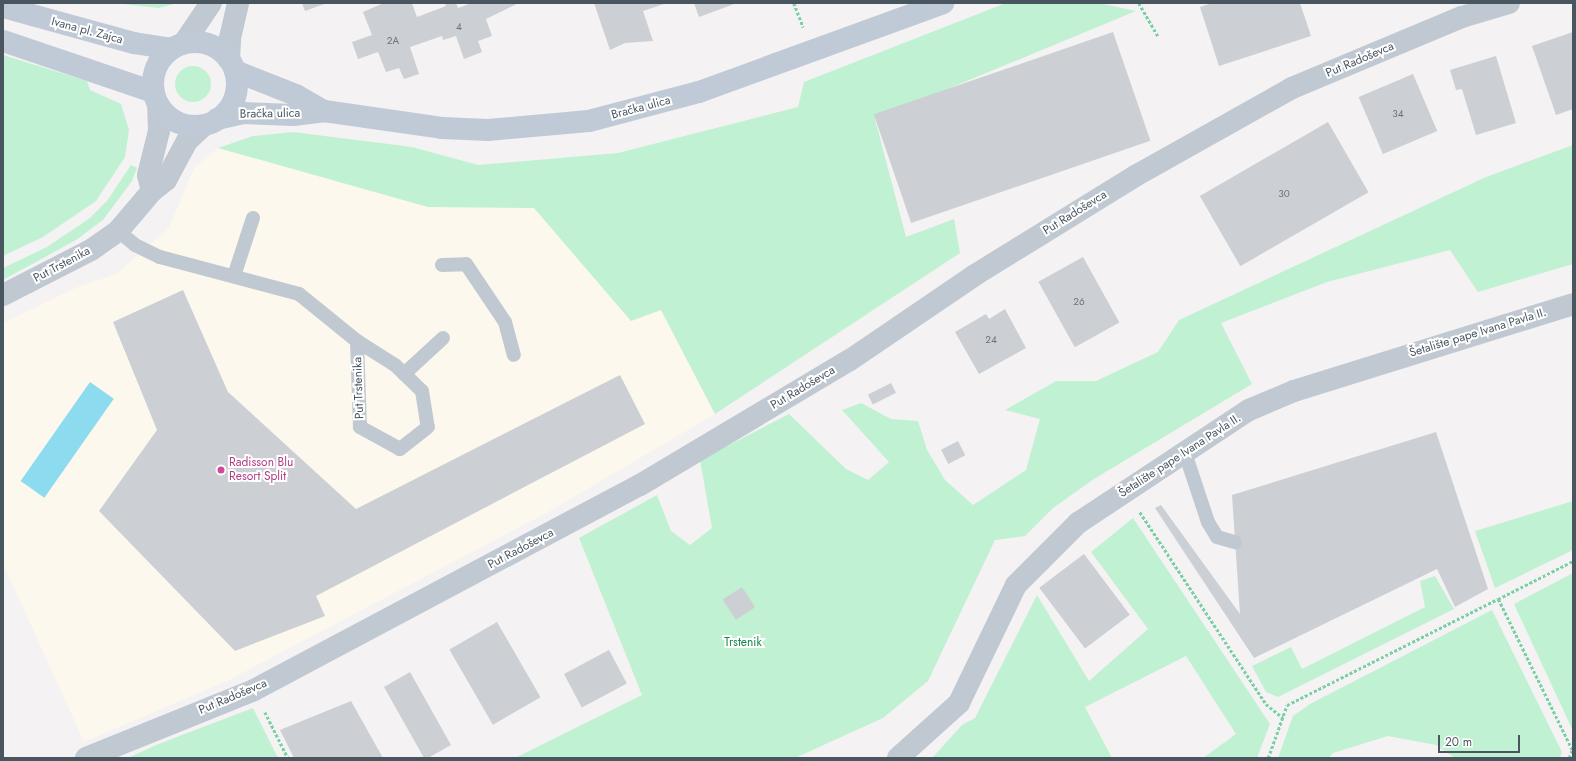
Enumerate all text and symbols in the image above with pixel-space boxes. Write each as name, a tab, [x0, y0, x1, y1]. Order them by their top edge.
street label: Ivana pl. Zajca	[50, 15, 124, 47]
house number: 4	[456, 21, 462, 33]
house number: 2A	[387, 35, 399, 47]
street label: Put Radoševca	[1324, 39, 1396, 81]
street label: Bračka ulica	[610, 93, 672, 123]
street label: Bračka ulica	[240, 106, 300, 122]
house number: 34	[1392, 108, 1404, 120]
street label: Put Radoševca	[1040, 188, 1110, 238]
house number: 30	[1278, 188, 1290, 200]
street label: Put Trstenika	[31, 244, 93, 286]
house number: 26	[1073, 296, 1085, 308]
street label: Šetalište pape Ivana Pavla II.	[1408, 305, 1548, 361]
house number: 24	[985, 334, 997, 346]
street label: Put Trstenika	[351, 357, 367, 419]
street label: Put Radoševca	[768, 363, 838, 413]
street label: Šetalište pape Ivana Pavla II.	[1116, 411, 1244, 501]
place label: Radisson Blu Resort Split	[229, 456, 293, 484]
marker: Radisson Blu Resort Split	[216, 465, 226, 475]
street label: Put Radoševca	[486, 526, 556, 572]
park label: Trstenik	[724, 636, 762, 650]
street label: Put Radoševca	[197, 676, 269, 718]
scale bar	[1440, 727, 1522, 753]
text: 20 m	[1445, 733, 1472, 751]

